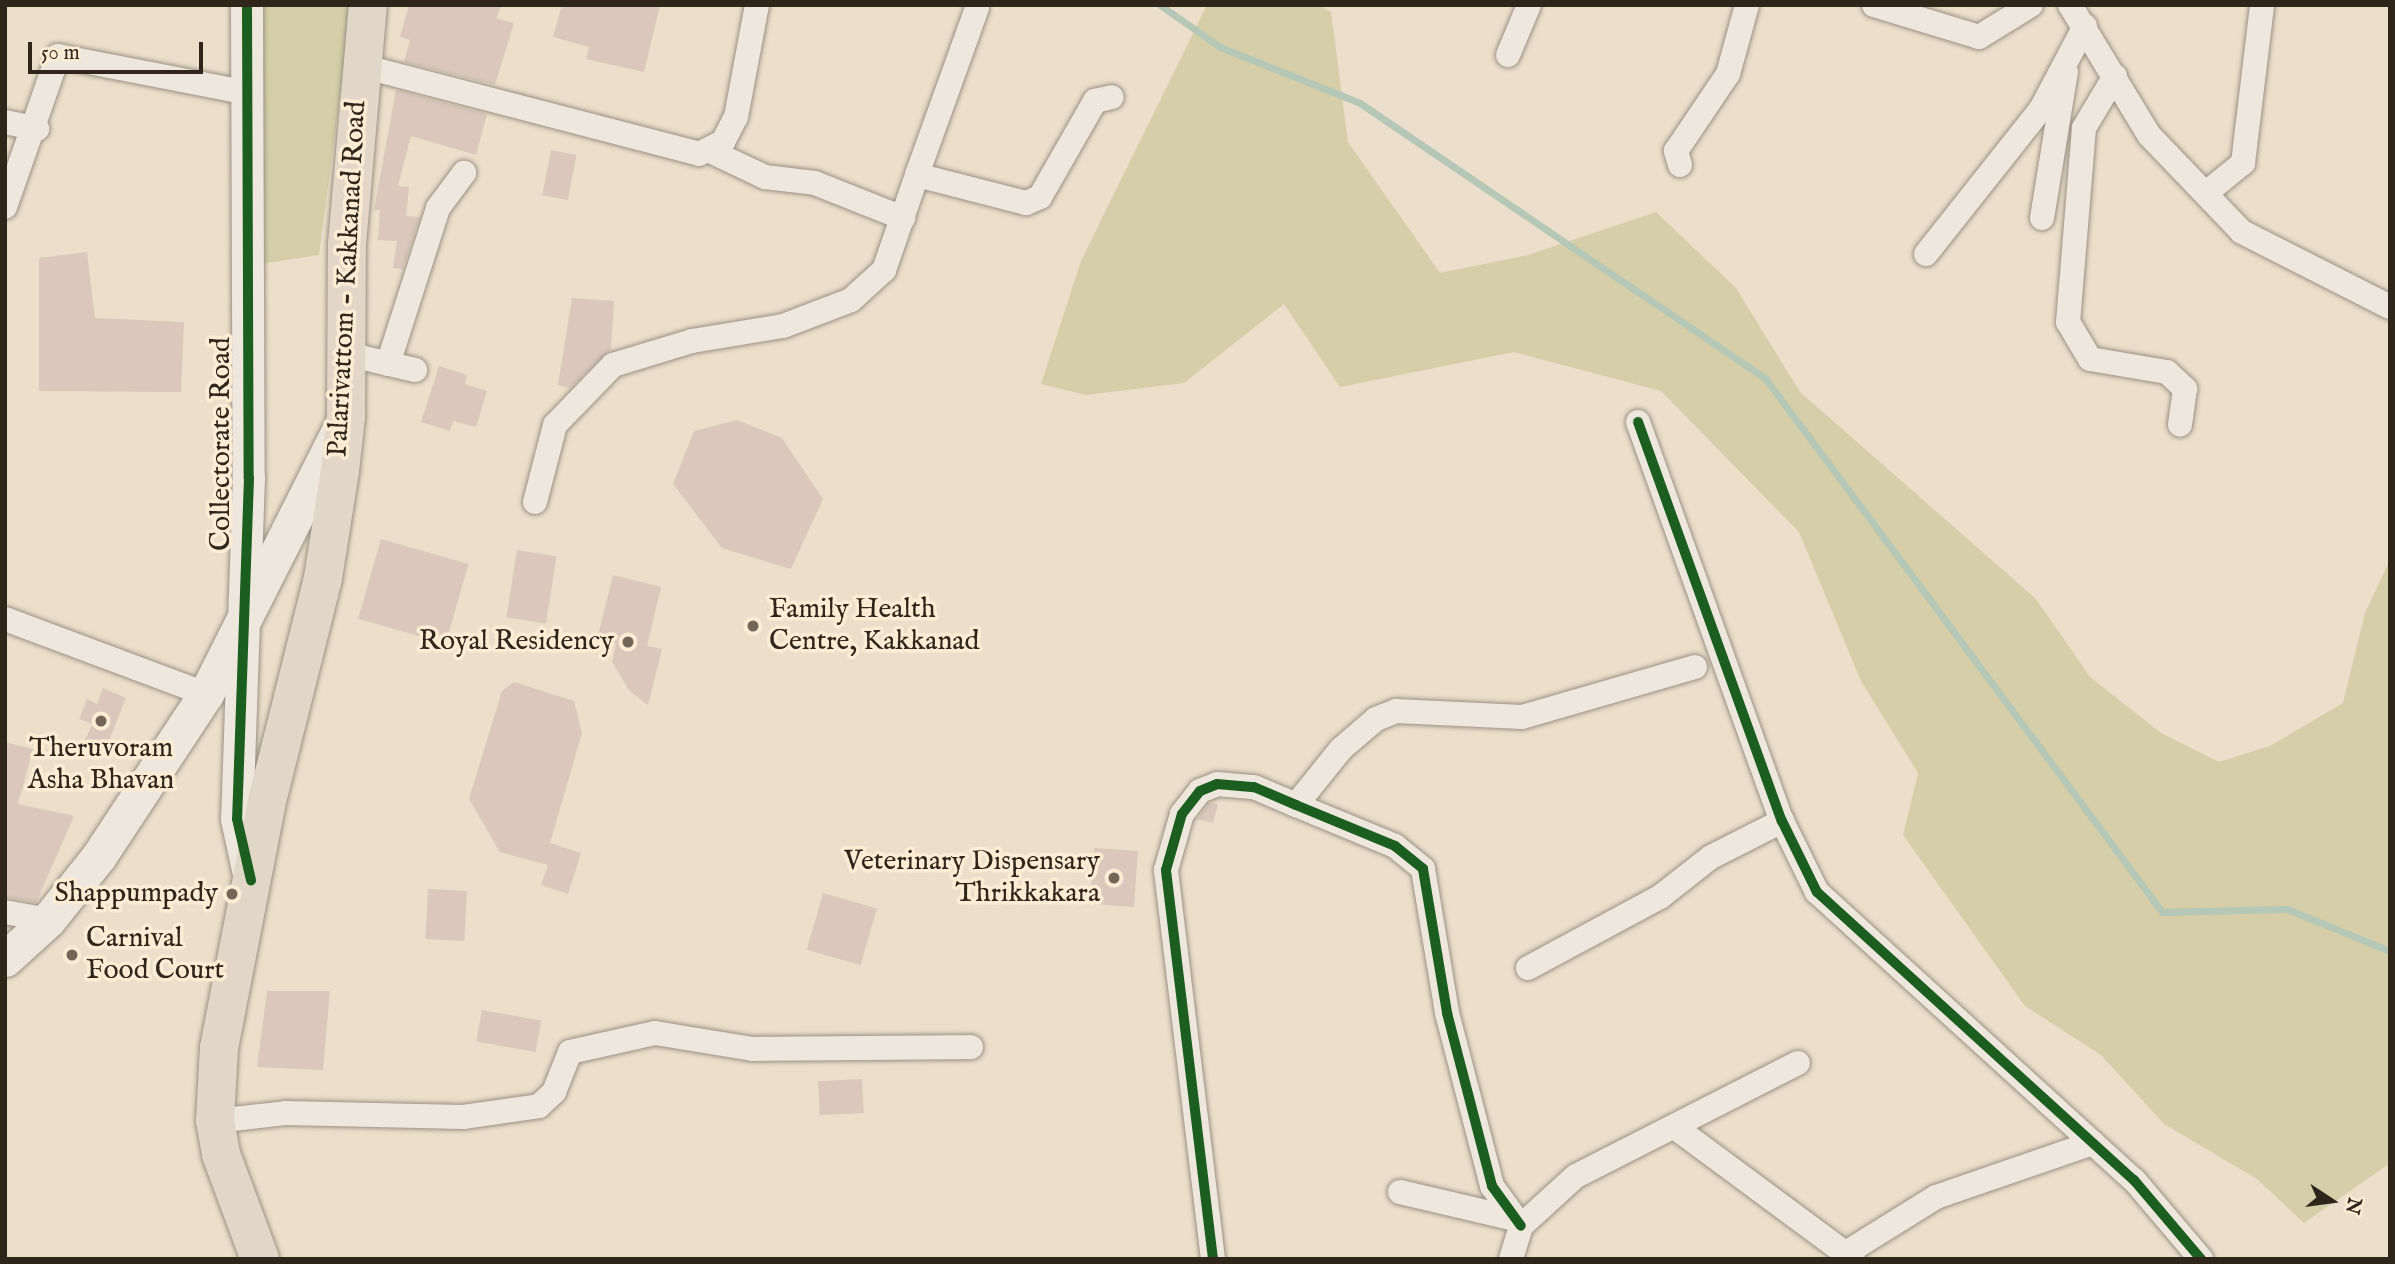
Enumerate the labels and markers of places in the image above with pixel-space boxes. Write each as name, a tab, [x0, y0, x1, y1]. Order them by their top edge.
place label: Family Health Centre, Kakkanad	[769, 593, 979, 659]
marker: Family Health Centre, Kakkanad	[743, 616, 763, 636]
place label: Royal Residency	[419, 625, 614, 659]
marker: Royal Residency	[620, 634, 636, 650]
marker: Theruvoram Asha Bhavan	[93, 713, 109, 729]
place label: Theruvoram Asha Bhavan	[28, 732, 174, 798]
place label: Veterinary Dispensary Thrikkakara	[844, 845, 1100, 911]
marker: Veterinary Dispensary Thrikkakara	[1106, 870, 1122, 886]
place label: Shappumpady	[54, 877, 218, 911]
marker: Shappumpady	[224, 886, 240, 902]
place label: Carnival Food Court	[86, 922, 224, 988]
marker: Carnival Food Court	[64, 947, 80, 963]

